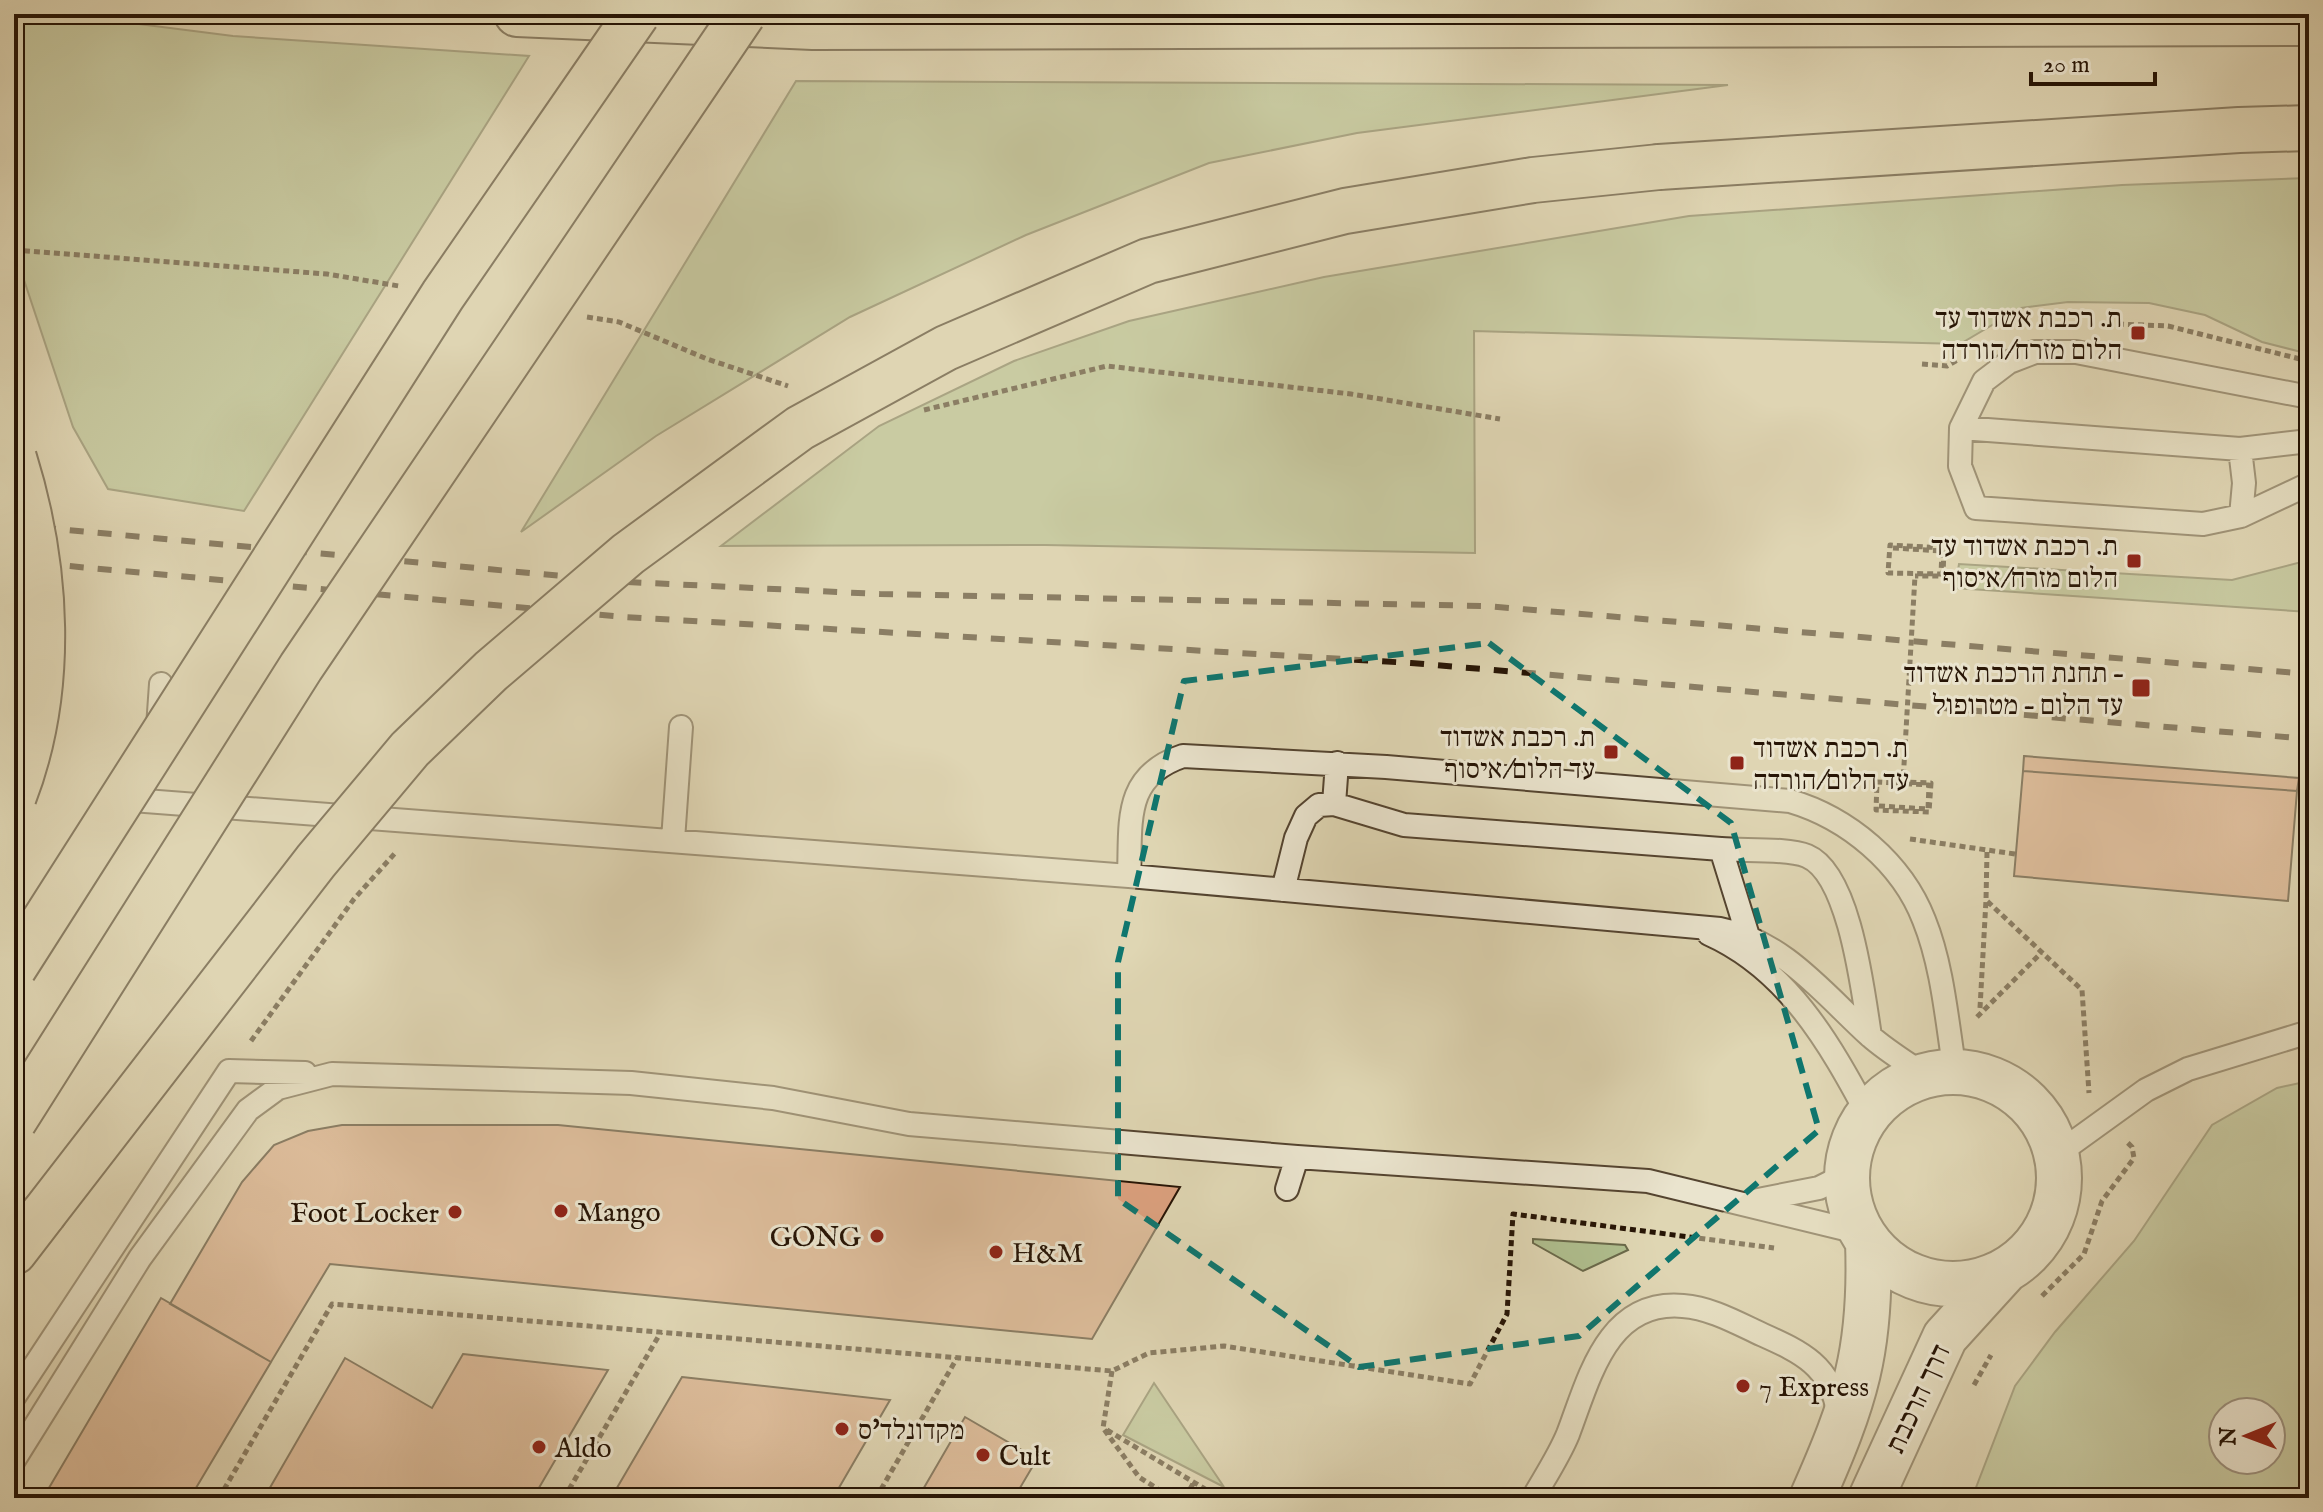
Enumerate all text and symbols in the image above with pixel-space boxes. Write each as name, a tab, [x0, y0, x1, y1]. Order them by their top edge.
scale bar	[2031, 36, 2155, 86]
text: 20 m	[2043, 50, 2090, 81]
place label: ת. רכבת אשדוד עד הלום מזרח/הורדה	[1935, 302, 2122, 369]
marker: ת. רכבת אשדוד עד הלום מזרח/הורדה	[2129, 324, 2147, 342]
place label: ת. רכבת אשדוד עד הלום מזרח/איסוף	[1931, 530, 2118, 597]
marker: ת. רכבת אשדוד עד הלום מזרח/איסוף	[2125, 552, 2143, 570]
place label: תחנת הרכבת אשדוד – עד הלום – מטרופול	[1904, 657, 2124, 724]
marker: תחנת הרכבת אשדוד – עד הלום – מטרופול	[2130, 677, 2152, 699]
place label: ת. רכבת אשדוד עד הלום/איסוף	[1440, 721, 1595, 788]
place label: ת. רכבת אשדוד עד הלום/הורדה	[1753, 732, 1909, 799]
marker: ת. רכבת אשדוד עד הלום/איסוף	[1602, 743, 1620, 761]
marker: ת. רכבת אשדוד עד הלום/הורדה	[1728, 754, 1746, 772]
place label: Mango	[577, 1196, 661, 1231]
place label: Foot Locker	[290, 1197, 439, 1232]
marker: Mango	[552, 1202, 570, 1220]
marker: Foot Locker	[446, 1203, 464, 1221]
place label: GONG	[770, 1221, 862, 1256]
marker: GONG	[868, 1227, 886, 1245]
place label: H&M	[1012, 1237, 1083, 1272]
marker: H&M	[987, 1243, 1005, 1261]
street label: דרך הרכבת	[1879, 1339, 1960, 1459]
place label: 7 Express	[1759, 1371, 1869, 1406]
marker: 7 Express	[1734, 1377, 1752, 1395]
north arrow	[2207, 1396, 2287, 1476]
place label: מקדונלד'ס	[858, 1414, 965, 1449]
marker: מקדונלד'ס	[833, 1420, 851, 1438]
text: N	[2215, 1427, 2243, 1447]
place label: Aldo	[554, 1432, 612, 1467]
marker: Aldo	[530, 1438, 548, 1456]
place label: Cult	[999, 1440, 1051, 1475]
marker: Cult	[974, 1446, 992, 1464]

